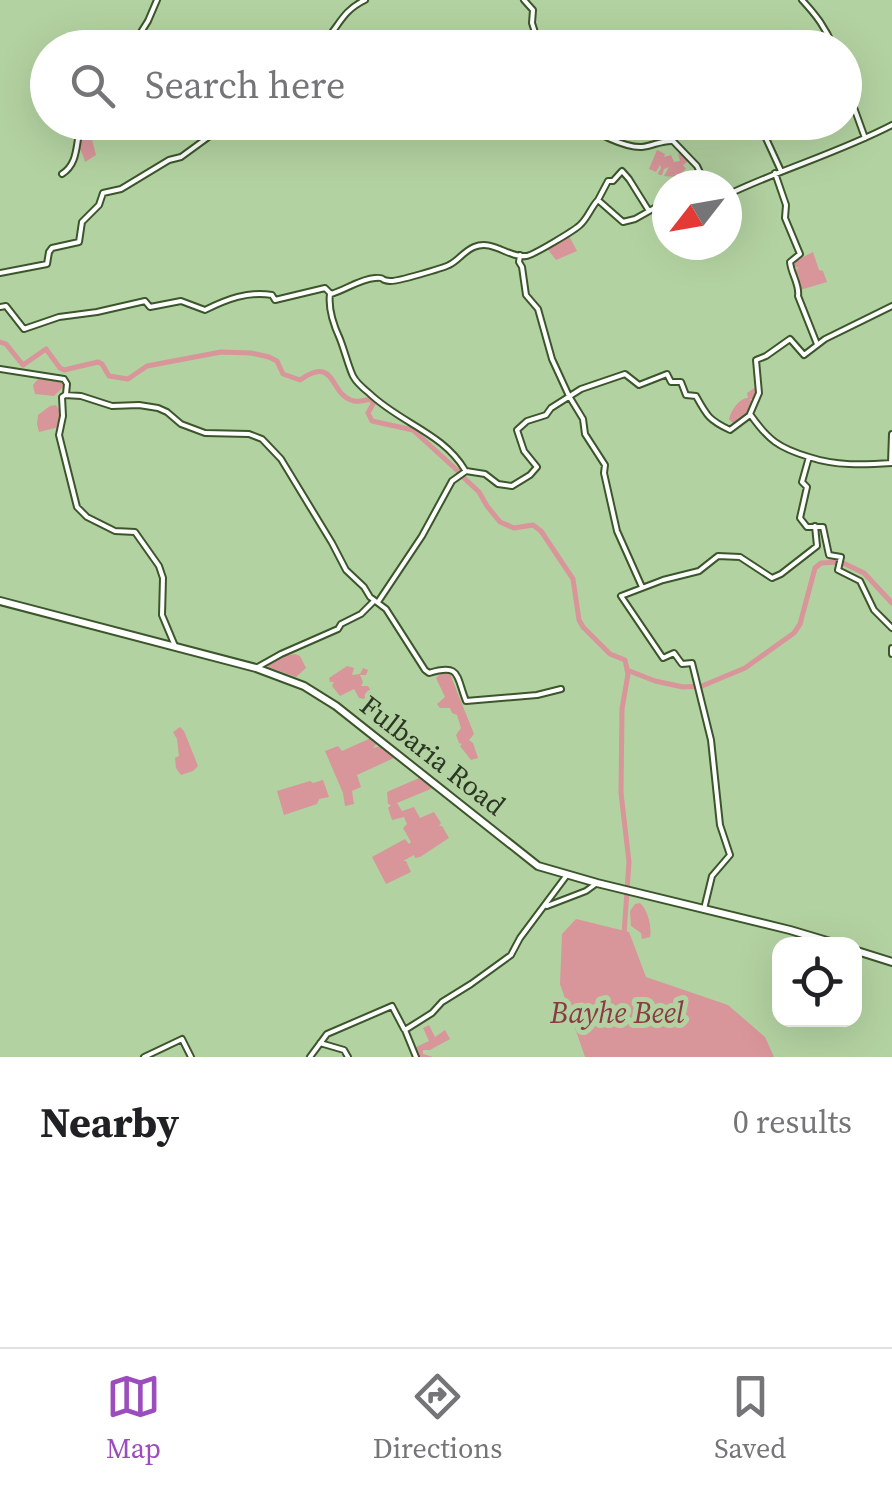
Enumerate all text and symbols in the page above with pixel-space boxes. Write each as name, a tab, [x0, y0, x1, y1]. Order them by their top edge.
search box	[30, 30, 862, 140]
icon: search	[65, 58, 120, 113]
text: Search here	[145, 59, 345, 111]
north arrow	[652, 170, 742, 260]
street label: Fulbaria Road	[352, 686, 514, 824]
map controls	[772, 937, 862, 1027]
button: locate	[772, 937, 862, 1027]
water label: Bayhe Beel	[549, 992, 685, 1033]
text: Nearby	[40, 1093, 179, 1151]
text: 0 results	[733, 1100, 852, 1144]
tab: Map	[106, 1369, 161, 1467]
tab: Directions	[373, 1369, 502, 1467]
tab: Saved	[714, 1369, 786, 1467]

